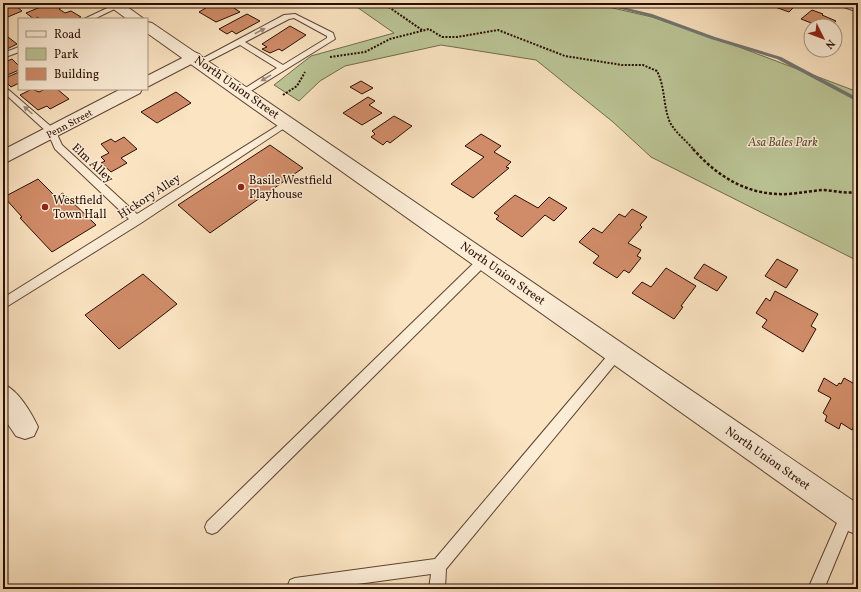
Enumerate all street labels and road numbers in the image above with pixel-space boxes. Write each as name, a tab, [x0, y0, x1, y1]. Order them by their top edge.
street label: North Union Street	[191, 52, 282, 123]
street label: Penn Street	[44, 106, 95, 142]
street label: Elm Alley	[68, 140, 117, 187]
street label: Hickory Alley	[115, 170, 184, 223]
street label: North Union Street	[457, 238, 548, 309]
street label: North Union Street	[722, 423, 813, 494]

